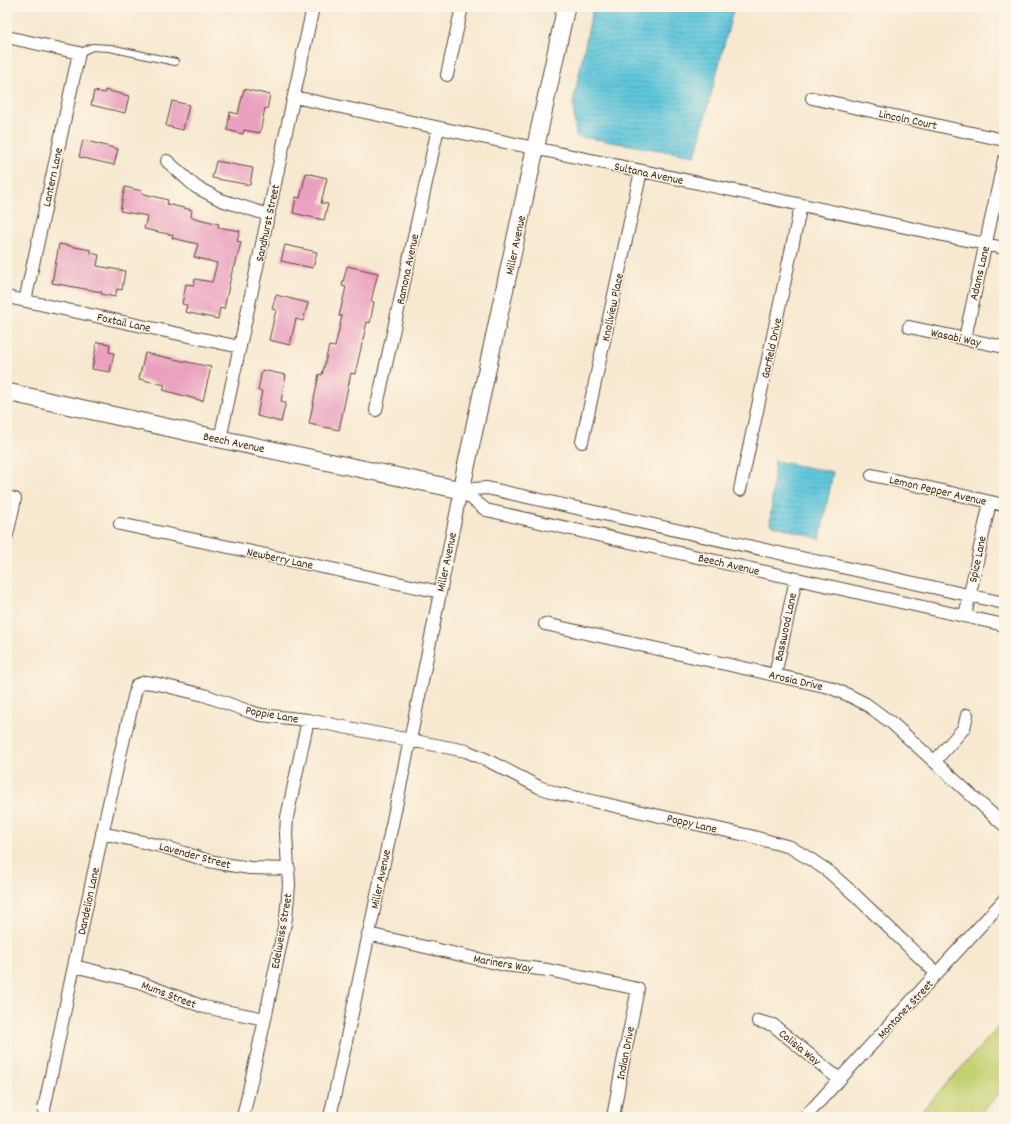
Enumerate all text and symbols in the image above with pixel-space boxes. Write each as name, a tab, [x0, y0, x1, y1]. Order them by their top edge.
street label: Lincoln Court	[877, 106, 939, 135]
street label: Lantern Lane	[39, 146, 68, 208]
street label: Sultana Avenue	[613, 159, 685, 190]
street label: Sandhurst Street	[252, 183, 285, 264]
street label: Miller Avenue	[502, 214, 531, 277]
street label: Ramona Avenue	[393, 232, 424, 306]
street label: Adams Lane	[966, 245, 995, 302]
street label: Knollview Place	[598, 272, 629, 343]
street label: Foxtail Lane	[95, 310, 152, 337]
street label: Garfield Drive	[758, 317, 787, 380]
street label: Wasabi Way	[929, 325, 983, 352]
street label: Beech Avenue	[202, 429, 266, 458]
street label: Lemon Pepper Avenue	[887, 472, 988, 511]
street label: Miller Avenue	[433, 531, 462, 594]
street label: Spice Lane	[965, 534, 992, 584]
street label: Newberry Lane	[245, 544, 314, 575]
street label: Beech Avenue	[696, 550, 761, 581]
street label: Basswood Lane	[771, 592, 802, 663]
street label: Arosia Drive	[767, 667, 824, 696]
street label: Poppie Lane	[244, 702, 300, 728]
street label: Poppy Lane	[665, 810, 718, 838]
street label: Lavender Street	[157, 839, 233, 874]
street label: Miller Avenue	[367, 848, 396, 911]
street label: Dandelion Lane	[74, 866, 105, 936]
street label: Edelweiss Street	[267, 892, 298, 970]
street label: Mariners Way	[472, 951, 535, 978]
street label: Montanez Street	[874, 976, 938, 1043]
street label: Mums Street	[139, 977, 199, 1014]
street label: Indian Drive	[613, 1025, 640, 1081]
street label: Calisia Way	[774, 1026, 825, 1071]

